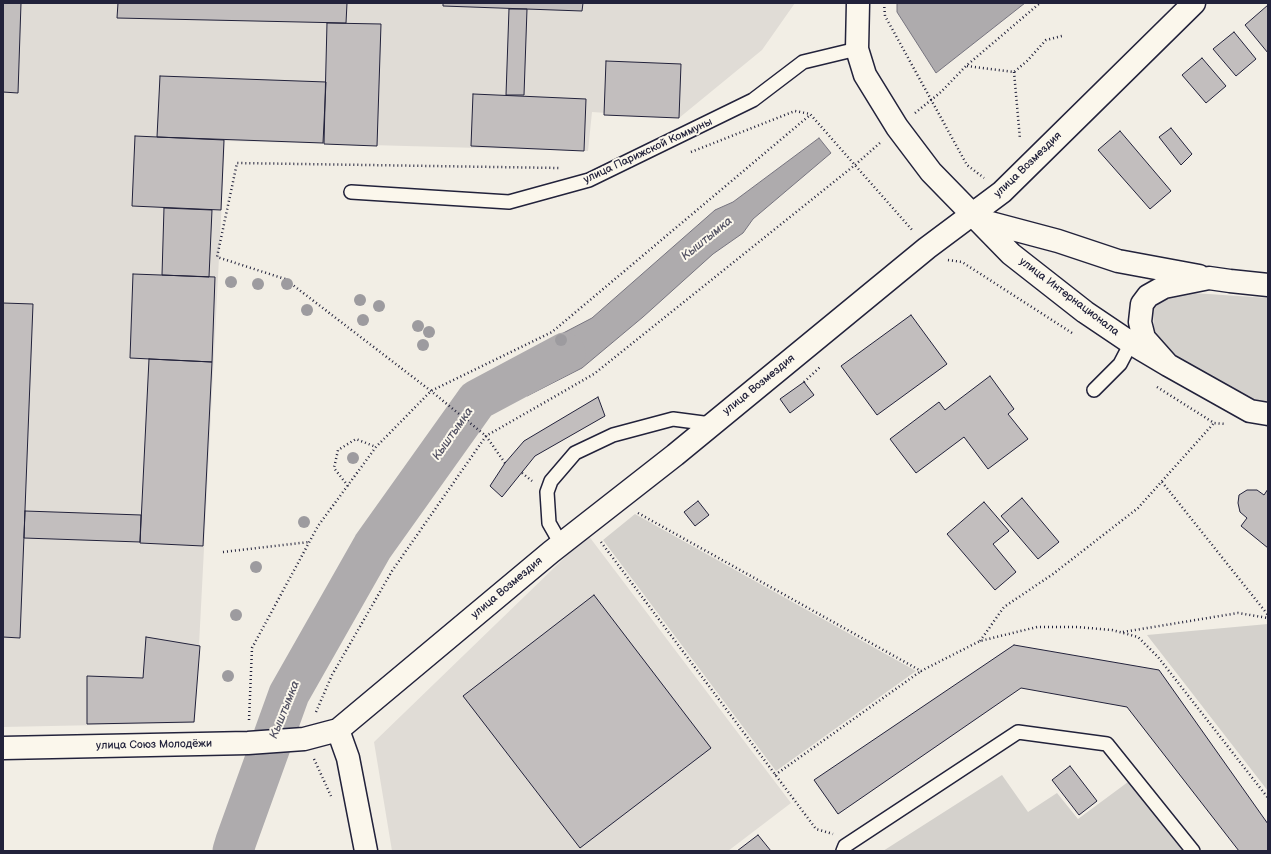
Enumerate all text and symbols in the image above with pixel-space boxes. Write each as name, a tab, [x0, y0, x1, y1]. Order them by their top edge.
street label: улица Парижской Коммуны	[582, 115, 714, 187]
street label: улица Возмездия	[991, 129, 1065, 201]
water label: Кыштымка	[679, 214, 735, 264]
street label: улица Интернационала	[1016, 255, 1122, 339]
street label: улица Возмездия	[720, 352, 798, 418]
water label: Кыштымка	[430, 405, 476, 463]
street label: улица Возмездия	[469, 554, 545, 622]
water label: Кыштымка	[267, 679, 303, 741]
street label: улица Союз Молодёжи	[96, 737, 212, 753]

